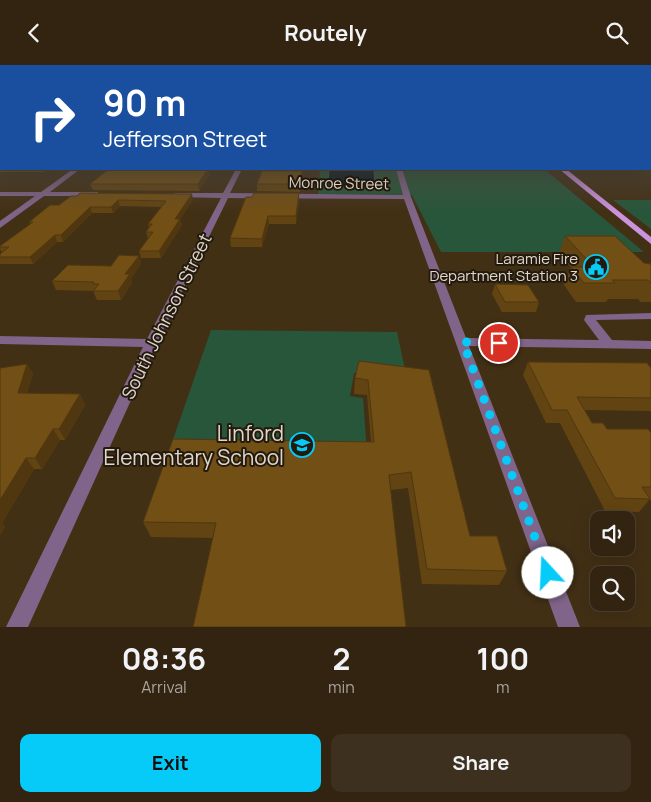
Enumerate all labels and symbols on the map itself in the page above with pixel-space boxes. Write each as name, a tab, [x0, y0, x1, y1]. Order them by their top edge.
street label: Monroe Street	[289, 172, 389, 194]
street label: South Johnson Street	[115, 229, 217, 403]
place label: Laramie Fire Department Station 3	[429, 248, 578, 286]
public building icon: Laramie Fire Department Station 3	[583, 254, 609, 280]
pin	[478, 322, 520, 364]
place label: Linford Elementary School	[103, 419, 284, 471]
school or university icon: Linford Elementary School	[289, 432, 315, 458]
position arrow	[521, 546, 573, 598]

